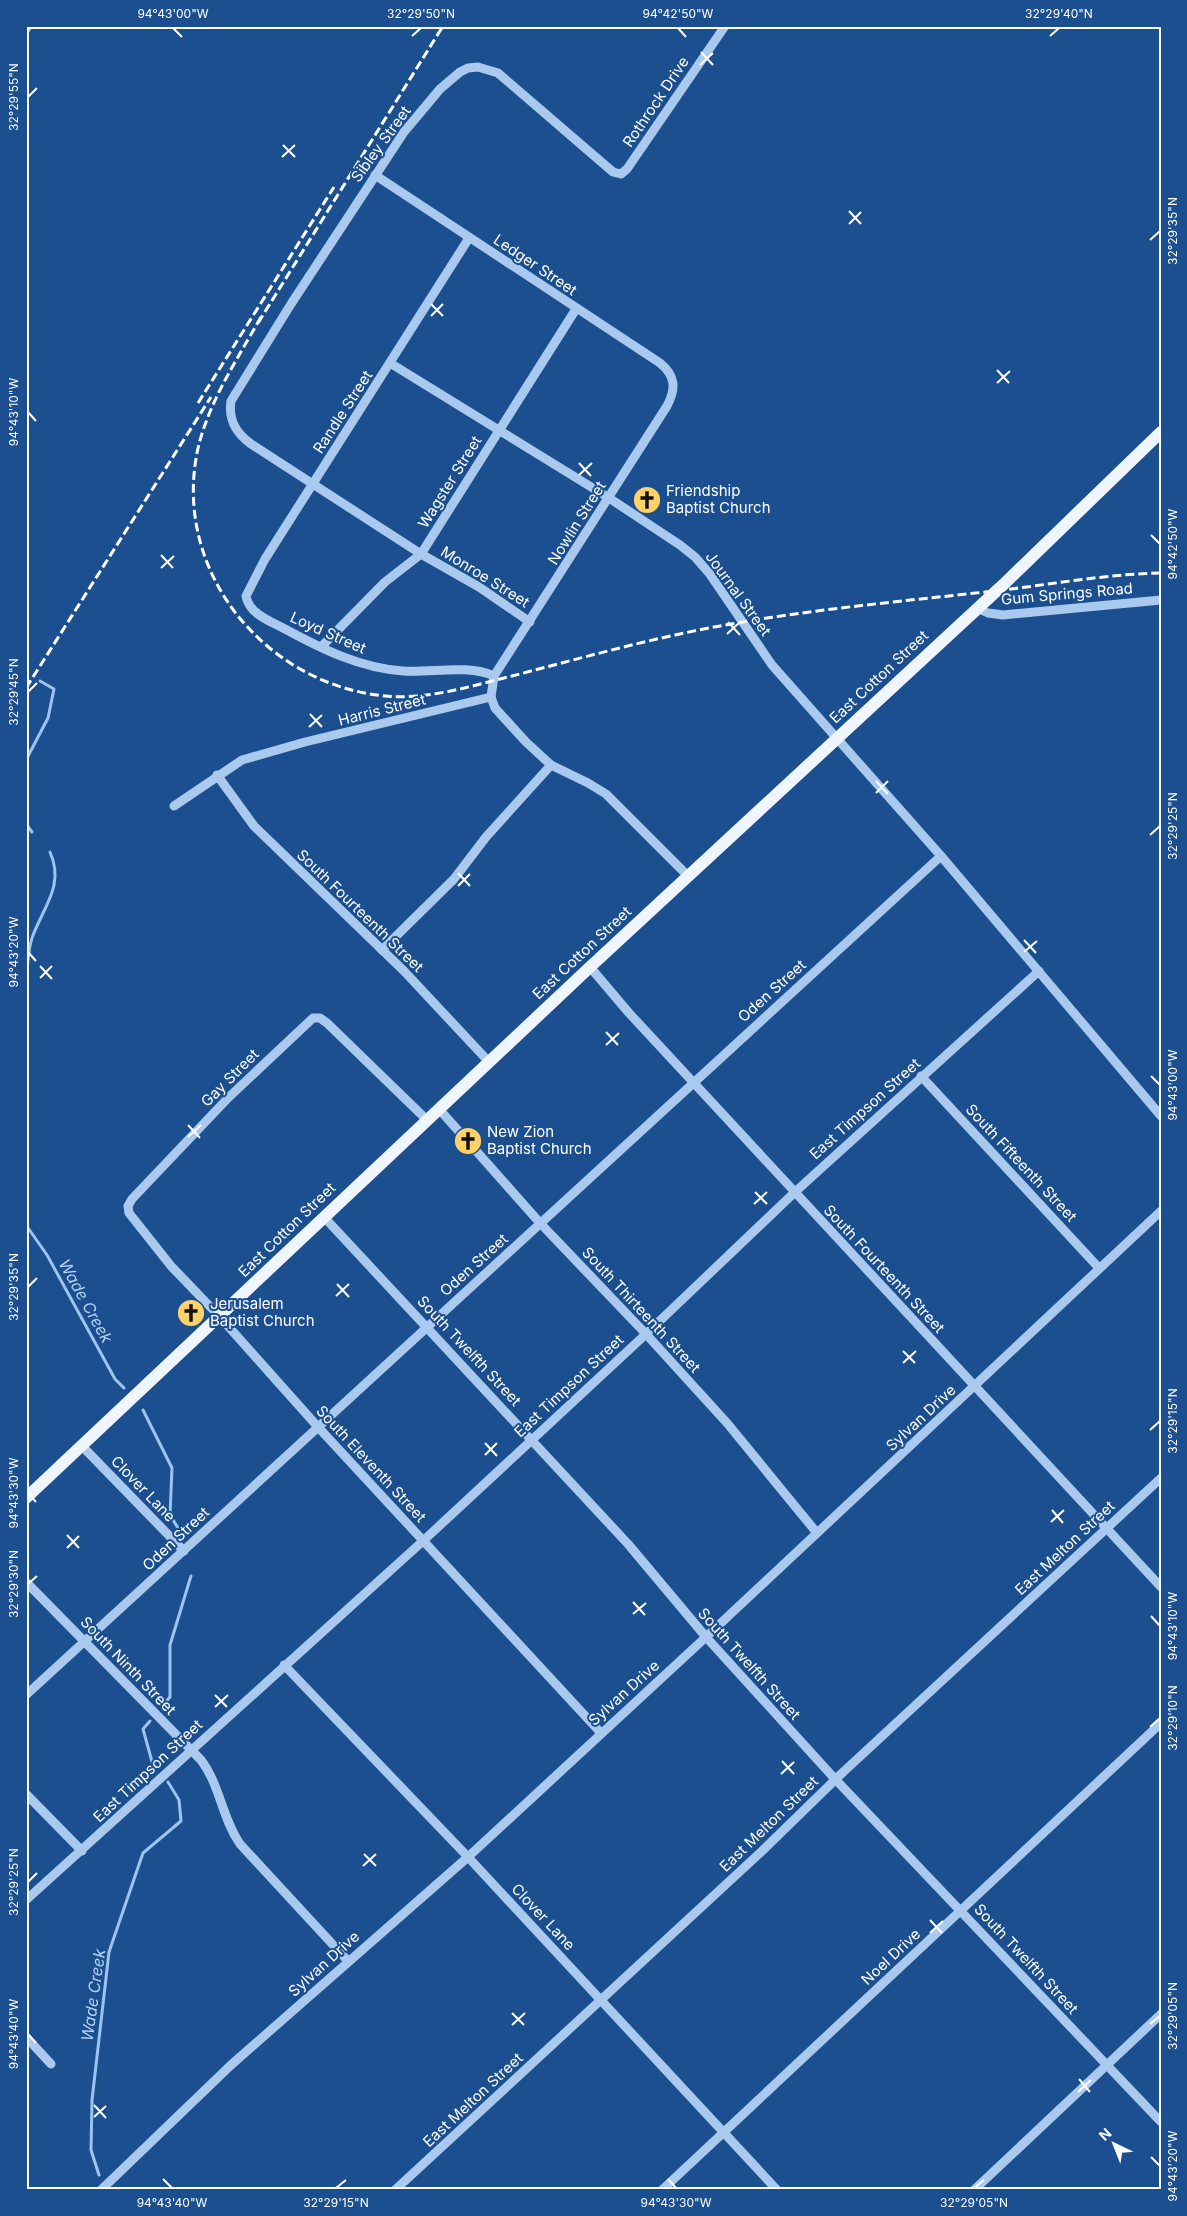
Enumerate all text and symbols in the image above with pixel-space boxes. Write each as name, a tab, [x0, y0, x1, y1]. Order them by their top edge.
text: 94°43'00"W	[137, 6, 209, 21]
text: 32°29'50"N	[387, 6, 455, 21]
text: 94°42'50"W	[643, 6, 714, 21]
text: 32°29'40"N	[1025, 6, 1093, 21]
street label: Rothrock Drive	[618, 53, 693, 150]
text: 32°29'55"N	[6, 63, 21, 131]
street label: Sibley Street	[347, 102, 415, 185]
text: 32°29'35"N	[1165, 197, 1180, 265]
street label: Ledger Street	[490, 230, 581, 300]
street label: Randle Street	[309, 367, 376, 457]
text: 94°43'10"W	[6, 378, 21, 446]
street label: Wagster Street	[414, 432, 486, 531]
street label: Nowlin Street	[543, 477, 610, 568]
place label: Friendship Baptist Church	[666, 481, 771, 517]
church icon: Friendship Baptist Church	[632, 485, 662, 515]
text: 94°42'50"W	[1165, 508, 1180, 579]
street label: Monroe Street	[437, 542, 533, 611]
street label: Journal Street	[701, 548, 775, 640]
street label: Gum Springs Road	[1000, 578, 1134, 609]
street label: Loyd Street	[287, 607, 369, 658]
street label: East Cotton Street	[825, 626, 932, 727]
text: 32°29'45"N	[6, 658, 21, 726]
street label: Harris Street	[336, 689, 428, 730]
text: 32°29'25"N	[1165, 792, 1180, 860]
street label: South Fourteenth Street	[293, 845, 428, 976]
street label: East Cotton Street	[528, 902, 635, 1003]
text: 94°43'20"W	[6, 916, 21, 987]
street label: Oden Street	[734, 955, 810, 1026]
street label: Gay Street	[197, 1045, 263, 1111]
text: 94°43'00"W	[1165, 1049, 1180, 1121]
street label: East Timpson Street	[805, 1054, 924, 1163]
street label: South Fifteenth Street	[962, 1100, 1081, 1226]
place label: New Zion Baptist Church	[487, 1122, 592, 1158]
church icon: New Zion Baptist Church	[453, 1126, 483, 1156]
street label: East Cotton Street	[234, 1178, 339, 1281]
street label: South Fourteenth Street	[820, 1200, 949, 1337]
street label: Oden Street	[436, 1229, 512, 1300]
street label: South Thirteenth Street	[578, 1243, 705, 1377]
text: 32°29'35"N	[6, 1253, 21, 1321]
water label: Wade Creek	[55, 1256, 117, 1347]
street label: South Twelfth Street	[413, 1292, 525, 1410]
place label: Jerusalem Baptist Church	[210, 1294, 315, 1330]
church icon: Jerusalem Baptist Church	[176, 1298, 206, 1328]
street label: East Timpson Street	[510, 1330, 627, 1441]
street label: Sylvan Drive	[882, 1380, 960, 1455]
text: 32°29'15"N	[1165, 1388, 1180, 1454]
street label: South Eleventh Street	[312, 1401, 430, 1526]
street label: Clover Lane	[107, 1452, 180, 1526]
text: 94°43'30"W	[6, 1457, 21, 1529]
street label: East Melton Street	[1011, 1496, 1119, 1599]
street label: Oden Street	[138, 1503, 213, 1575]
text: 32°29'30"N	[6, 1550, 21, 1618]
text: 94°43'10"W	[1165, 1592, 1180, 1660]
street label: South Twelfth Street	[694, 1604, 805, 1724]
street label: South Ninth Street	[77, 1612, 180, 1719]
street label: Sylvan Drive	[584, 1656, 663, 1729]
text: 32°29'10"N	[1165, 1685, 1180, 1751]
street label: East Timpson Street	[89, 1715, 206, 1826]
street label: East Melton Street	[715, 1772, 822, 1876]
text: 32°29'25"N	[6, 1848, 21, 1916]
street label: Clover Lane	[508, 1879, 579, 1954]
street label: South Twelfth Street	[970, 1900, 1082, 2018]
street label: Noel Drive	[857, 1924, 924, 1989]
street label: Sylvan Drive	[284, 1927, 363, 2000]
water label: Wade Creek	[77, 1947, 109, 2042]
text: 32°29'05"N	[1165, 1982, 1180, 2050]
text: 94°43'40"W	[6, 1999, 21, 2069]
street label: East Melton Street	[419, 2048, 527, 2151]
north arrow	[1090, 2118, 1140, 2168]
text: N	[1095, 2124, 1114, 2144]
text: 94°43'20"W	[1165, 2130, 1180, 2201]
text: 94°43'40"W	[137, 2195, 207, 2210]
text: 32°29'15"N	[303, 2195, 369, 2210]
text: 94°43'30"W	[640, 2195, 712, 2210]
text: 32°29'05"N	[940, 2195, 1008, 2210]

